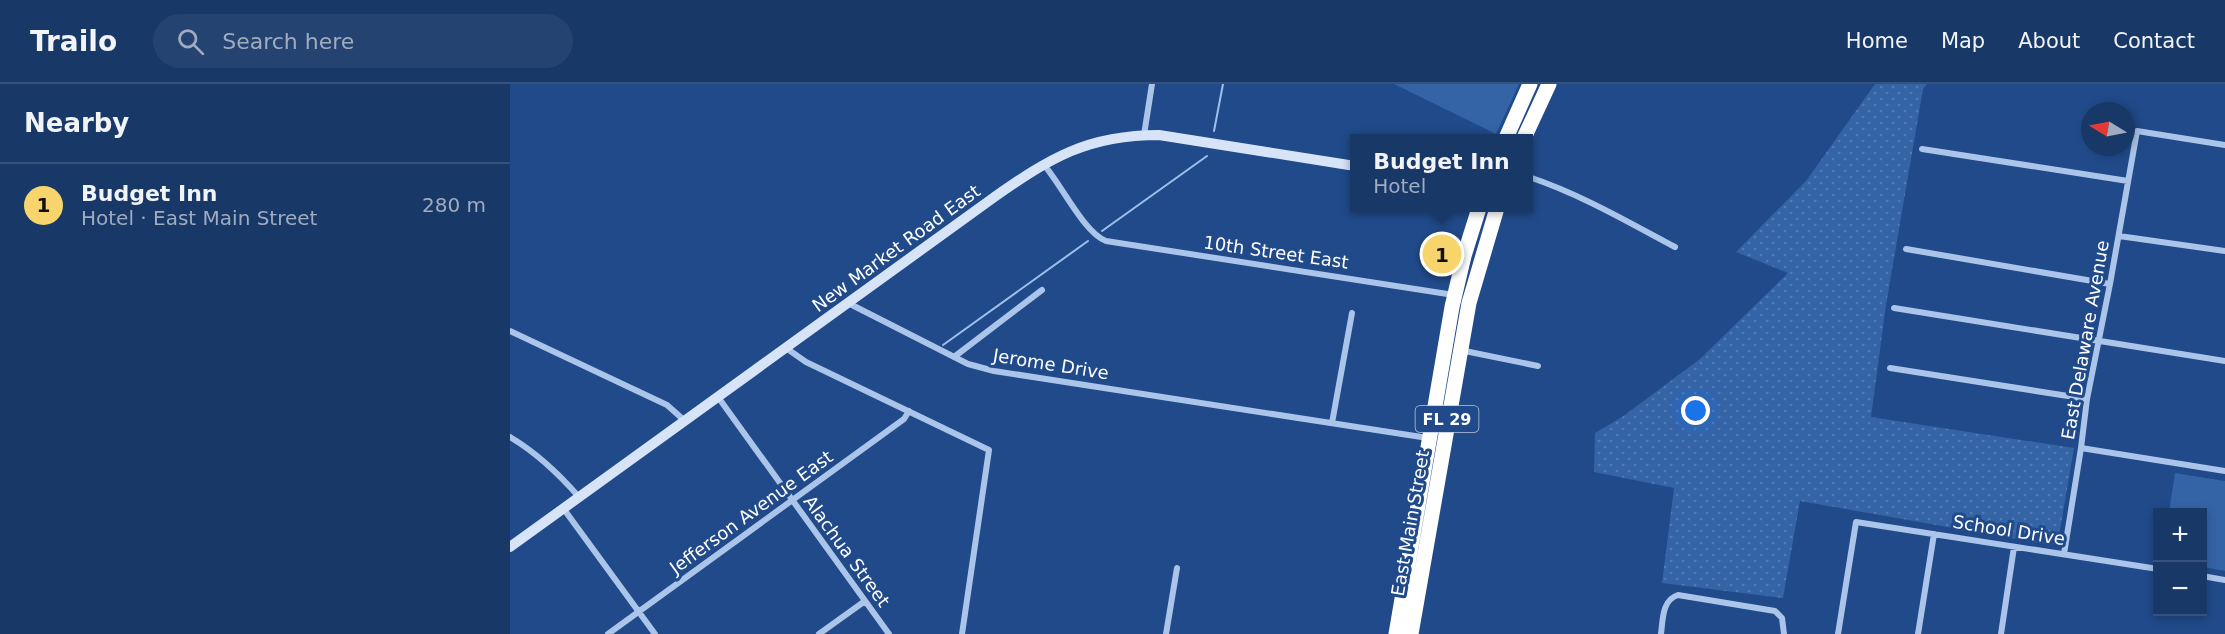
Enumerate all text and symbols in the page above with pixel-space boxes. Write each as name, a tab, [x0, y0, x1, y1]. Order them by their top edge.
search box	[153, 14, 573, 68]
text: Trailo	[30, 25, 117, 58]
icon: search	[174, 25, 207, 58]
text: Search here	[222, 29, 354, 54]
text: Home	[1846, 29, 1908, 53]
text: Map	[1941, 29, 1985, 53]
text: About	[2018, 29, 2080, 53]
text: Contact	[2113, 29, 2195, 53]
north arrow	[2081, 102, 2135, 156]
text: Nearby	[24, 108, 129, 138]
popup	[1350, 134, 1533, 212]
text: Budget Inn	[1373, 149, 1510, 174]
text: Hotel	[1373, 174, 1426, 198]
street label: New Market Road East	[808, 180, 984, 316]
text: Budget Inn	[81, 181, 218, 206]
text: 1	[37, 193, 50, 217]
text: 280 m	[422, 193, 486, 217]
text: Hotel · East Main Street	[81, 206, 317, 230]
street label: 10th Street East	[1202, 231, 1350, 273]
pin: 1	[1422, 232, 1462, 276]
street label: East Delaware Avenue	[2057, 239, 2113, 441]
street label: Jerome Drive	[991, 344, 1110, 384]
your location	[1681, 396, 1710, 425]
road number: FL 29	[1416, 406, 1478, 432]
street label: Jefferson Avenue East	[665, 446, 837, 579]
street label: East Main Street	[1387, 448, 1433, 598]
street label: Alachua Street	[800, 491, 894, 611]
map controls	[2153, 508, 2207, 616]
button: +	[2153, 508, 2207, 562]
street label: School Drive	[1951, 511, 2067, 549]
button: −	[2153, 562, 2207, 616]

